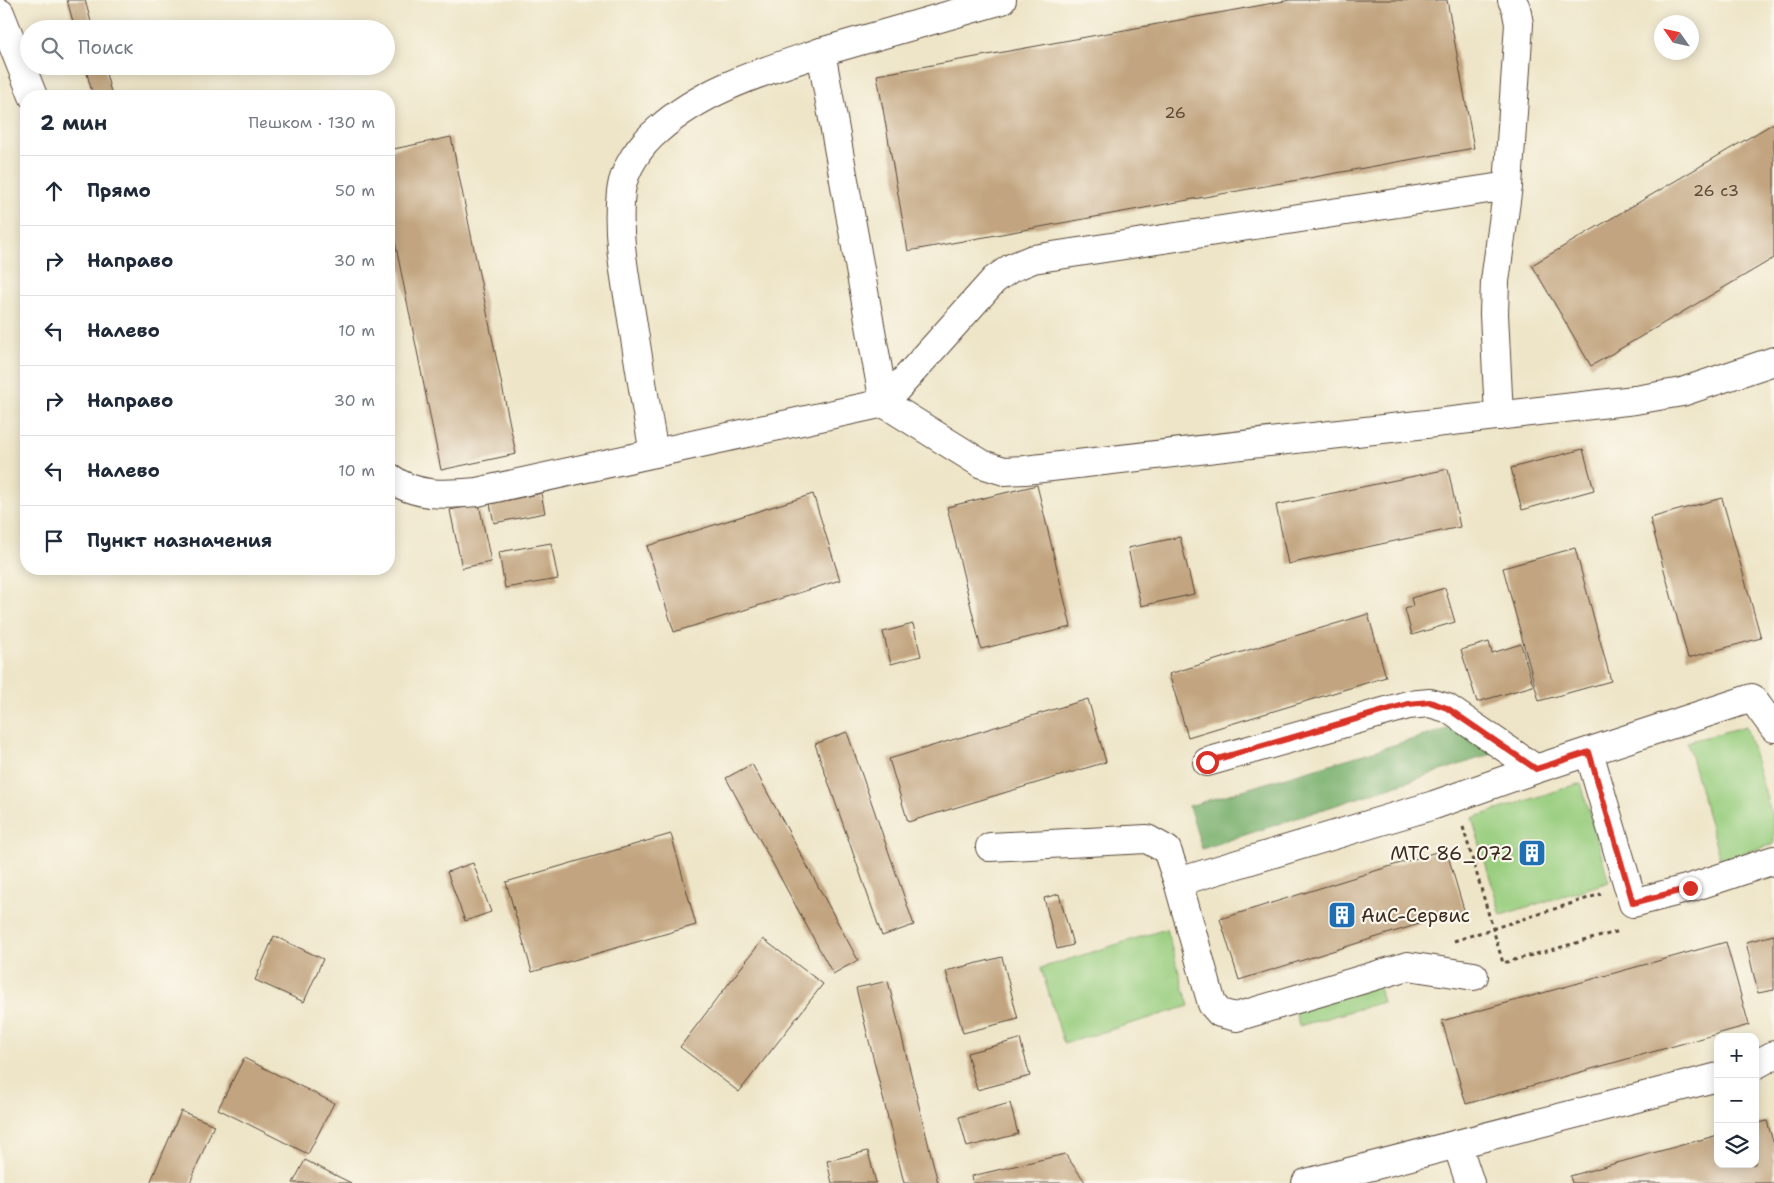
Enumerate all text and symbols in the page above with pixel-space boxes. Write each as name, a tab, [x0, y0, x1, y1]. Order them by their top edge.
north arrow	[1654, 15, 1699, 60]
search box	[20, 20, 395, 75]
icon: search	[38, 34, 66, 62]
text: Поиск	[78, 35, 133, 60]
house number: 26	[1164, 102, 1186, 123]
text: 2 мин	[40, 109, 107, 137]
text: Пешком · 130 m	[248, 112, 375, 133]
icon: ahead	[40, 177, 68, 205]
text: Прямо	[87, 178, 151, 203]
text: 50 m	[335, 180, 375, 201]
house number: 26 с3	[1693, 180, 1739, 201]
icon: right	[40, 247, 68, 275]
text: Направо	[87, 248, 173, 273]
text: 30 m	[334, 250, 375, 271]
icon: left	[40, 317, 68, 345]
text: Налево	[87, 318, 160, 343]
text: 10 m	[338, 320, 375, 341]
icon: right	[40, 387, 68, 415]
text: Направо	[87, 388, 173, 413]
text: 30 m	[334, 390, 375, 411]
icon: left	[40, 457, 68, 485]
text: Налево	[87, 458, 160, 483]
text: 10 m	[338, 460, 375, 481]
icon: arrive	[40, 527, 68, 555]
text: Пункт назначения	[87, 528, 272, 553]
route start	[1196, 751, 1219, 774]
building icon: МТС 86_072	[1517, 838, 1547, 868]
place label: МТС 86_072	[1390, 841, 1513, 866]
route end	[1679, 877, 1702, 900]
building icon: АиС-Сервис	[1327, 900, 1357, 930]
place label: АиС-Сервис	[1361, 903, 1470, 928]
map controls	[1714, 1033, 1759, 1168]
button: +	[1714, 1033, 1759, 1078]
button: −	[1714, 1078, 1759, 1123]
button: layers	[1714, 1123, 1759, 1168]

